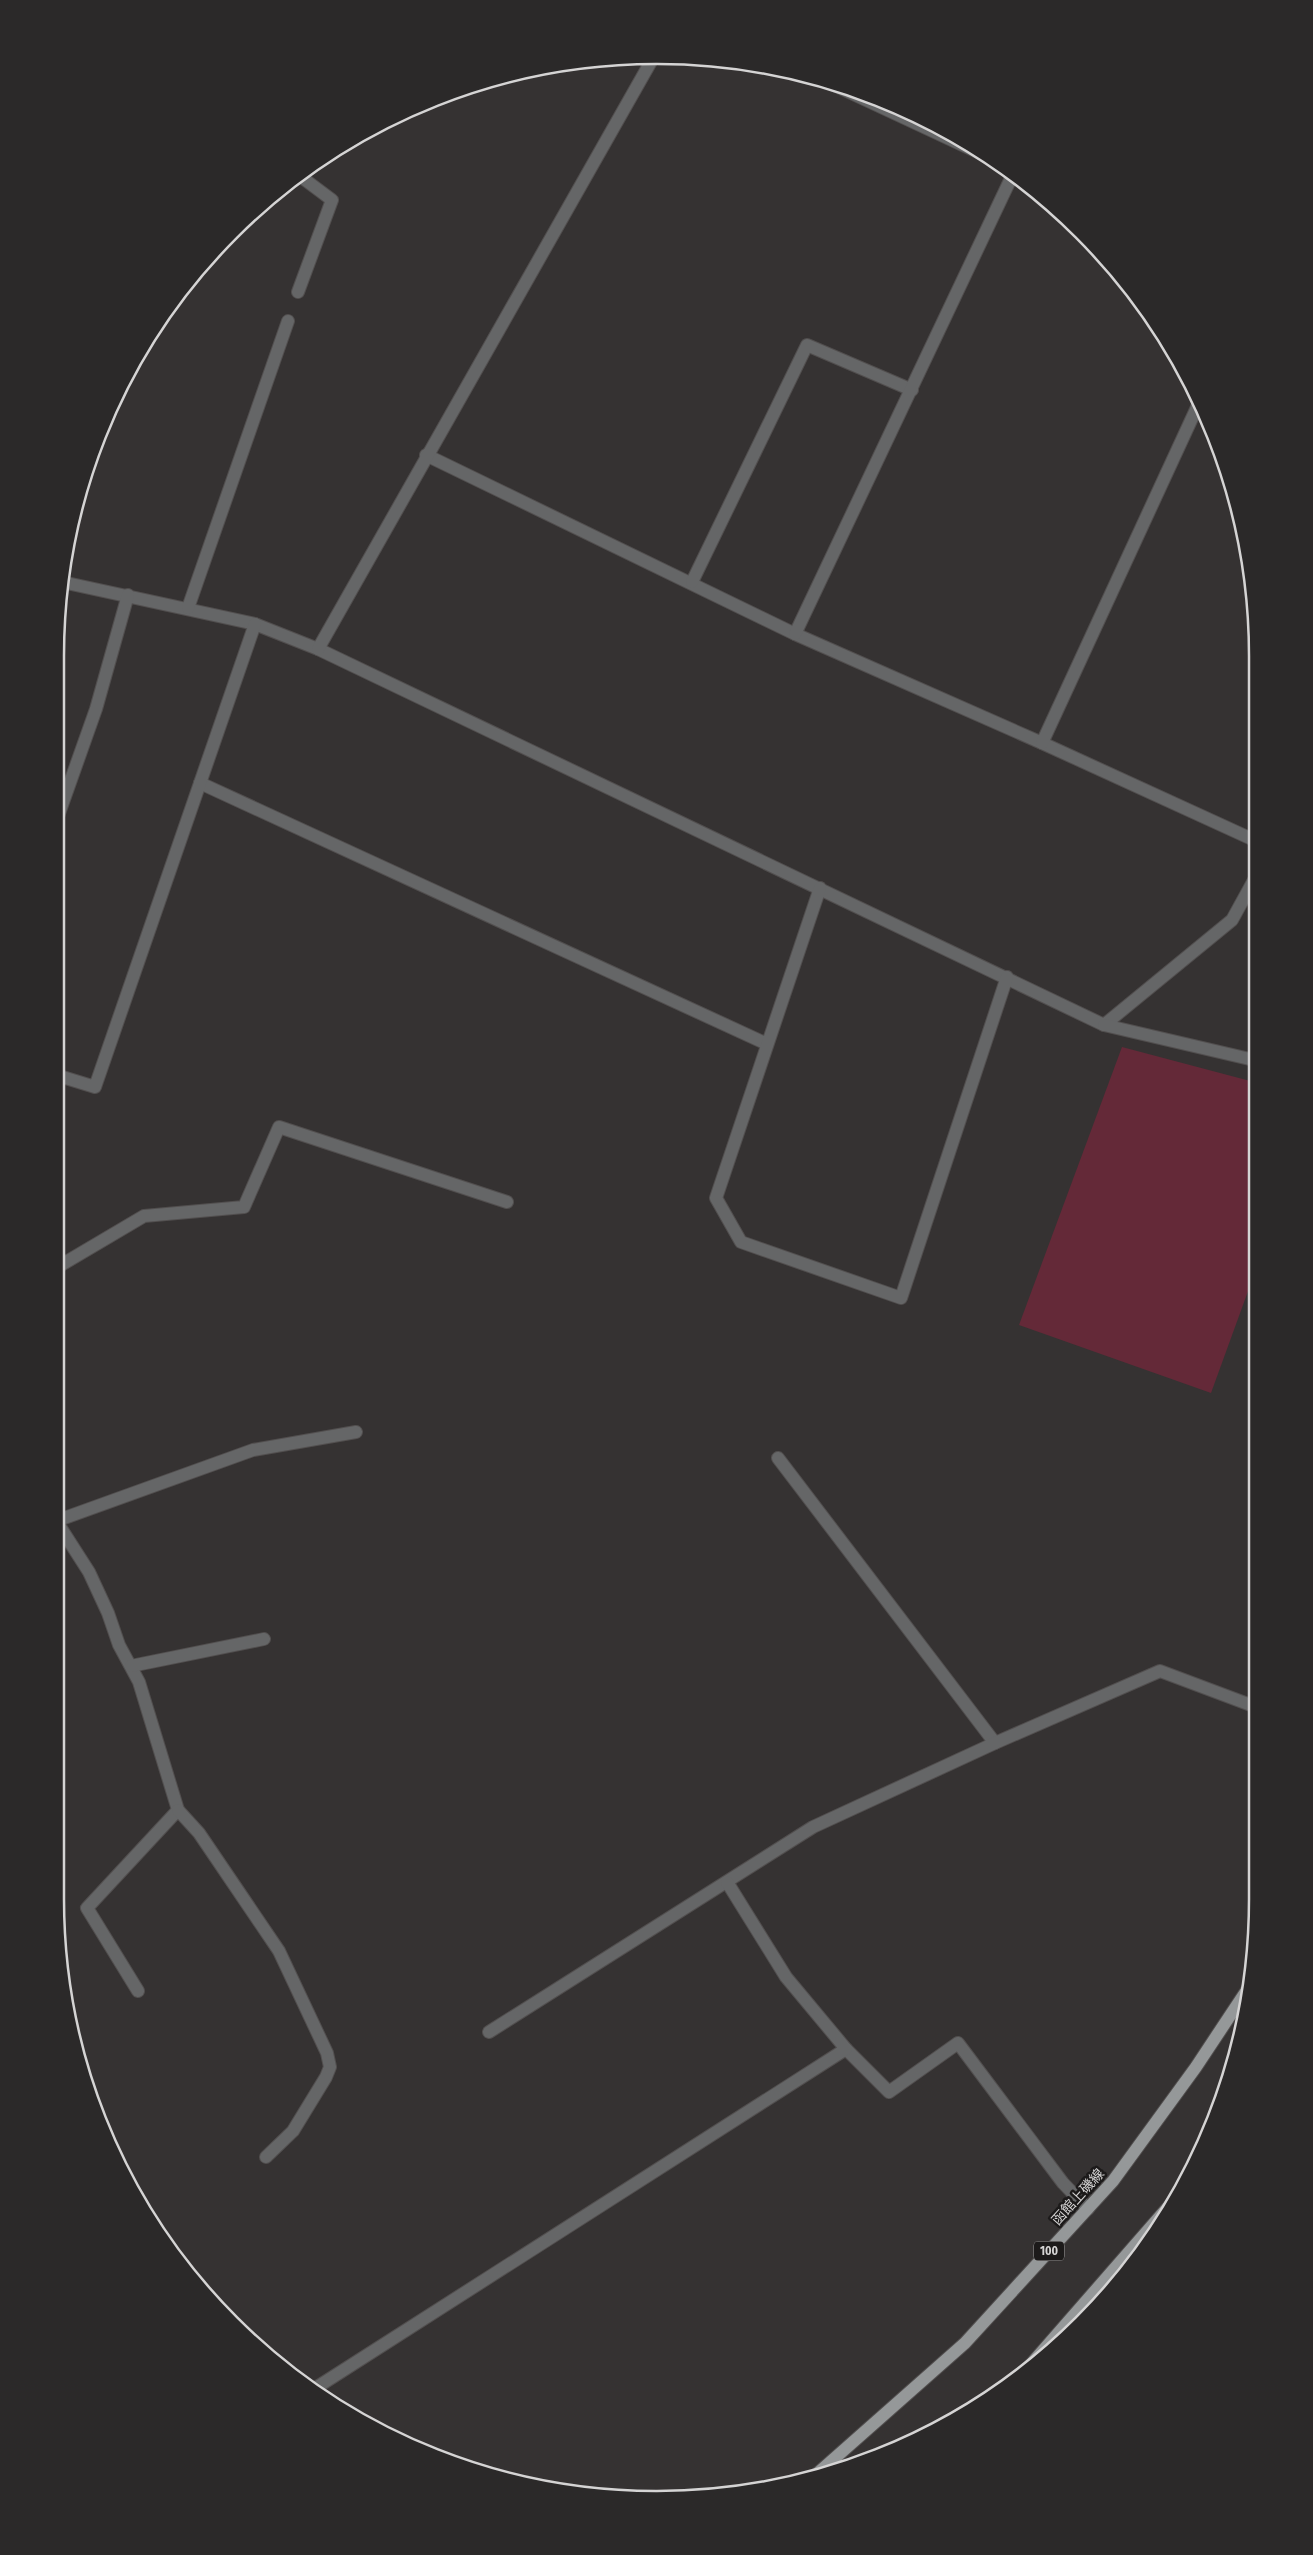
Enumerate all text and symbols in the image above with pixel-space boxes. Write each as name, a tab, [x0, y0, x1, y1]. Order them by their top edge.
street label: 函館上磯線	[1048, 2165, 1108, 2229]
road number: 100	[1034, 2242, 1064, 2260]

